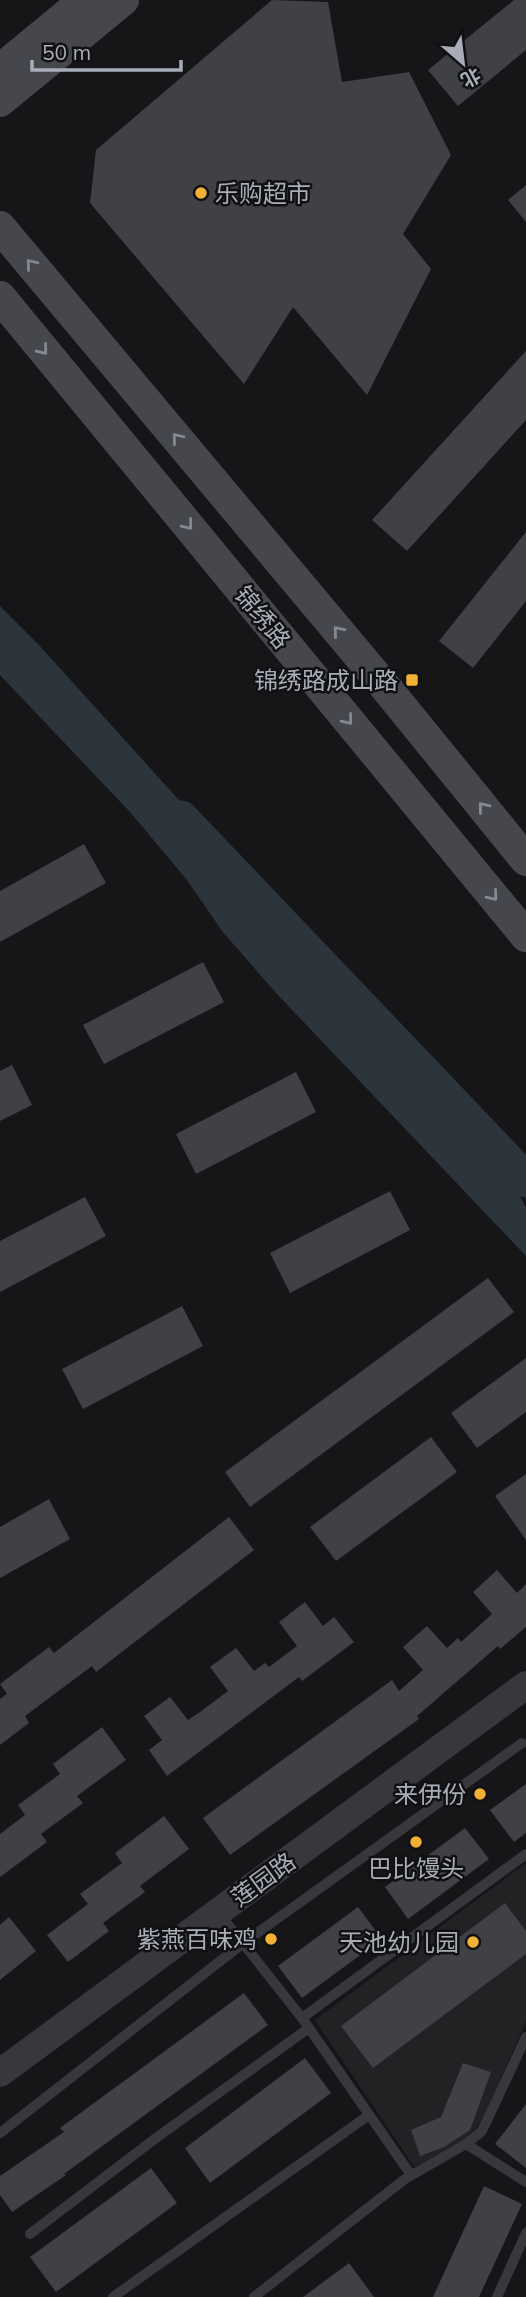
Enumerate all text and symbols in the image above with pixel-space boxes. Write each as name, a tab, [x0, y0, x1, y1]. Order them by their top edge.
scale bar	[32, 28, 180, 72]
north arrow	[428, 28, 498, 98]
text: 50 m	[42, 39, 91, 65]
text: 北	[457, 63, 485, 93]
place label: 乐购超市	[215, 178, 311, 208]
marker: 乐购超市	[193, 185, 209, 201]
one-way arrow	[27, 259, 39, 272]
one-way arrow	[35, 342, 48, 354]
one-way arrow	[173, 433, 185, 446]
one-way arrow	[180, 517, 192, 530]
street label: 锦绣路	[229, 580, 297, 654]
one-way arrow	[334, 627, 347, 639]
place label: 锦绣路成山路	[254, 665, 398, 695]
marker: 锦绣路成山路	[404, 672, 420, 688]
one-way arrow	[340, 711, 352, 724]
one-way arrow	[479, 802, 491, 815]
one-way arrow	[484, 888, 497, 900]
place label: 来伊份	[394, 1779, 466, 1809]
marker: 来伊份	[472, 1786, 488, 1802]
marker: 巴比馒头	[408, 1834, 424, 1850]
street label: 莲园路	[225, 1846, 301, 1912]
place label: 巴比馒头	[368, 1853, 464, 1883]
place label: 紫燕百味鸡	[137, 1924, 257, 1954]
place label: 天池幼儿园	[339, 1927, 459, 1957]
marker: 紫燕百味鸡	[263, 1931, 279, 1947]
marker: 天池幼儿园	[465, 1934, 481, 1950]

